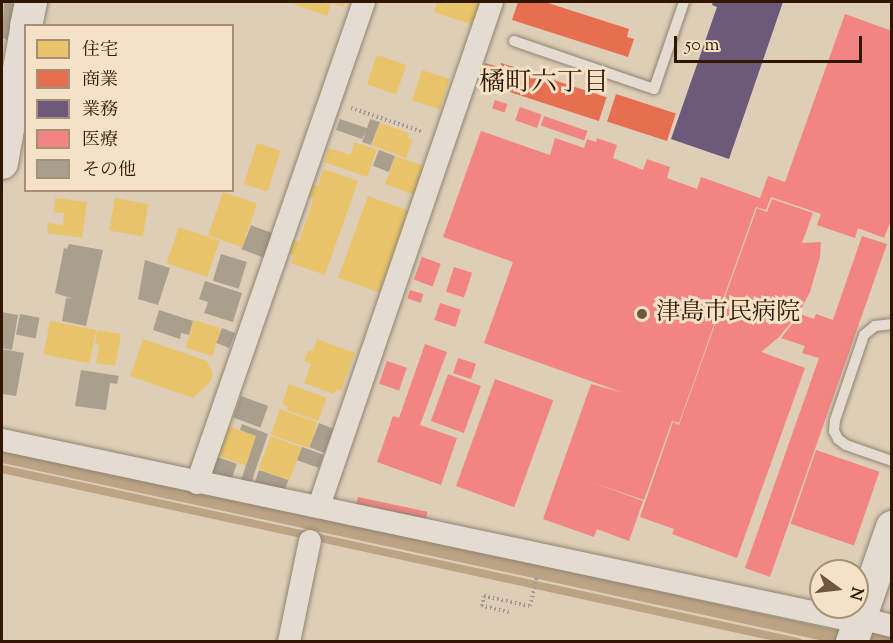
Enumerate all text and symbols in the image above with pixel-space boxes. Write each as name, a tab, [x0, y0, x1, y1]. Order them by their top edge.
legend	[24, 24, 234, 192]
scale bar	[677, 24, 864, 62]
text: 50 m	[685, 33, 719, 59]
text: 住宅	[82, 38, 118, 64]
text: 商業	[82, 68, 118, 94]
district label: 橘町六丁目	[479, 68, 609, 100]
text: 業務	[82, 98, 118, 124]
text: 医療	[82, 128, 118, 154]
text: その他	[82, 158, 136, 184]
place label: 津島市民病院	[656, 300, 800, 328]
marker: 津島市民病院	[633, 305, 651, 323]
north arrow	[809, 559, 869, 619]
text: N	[842, 584, 868, 602]

